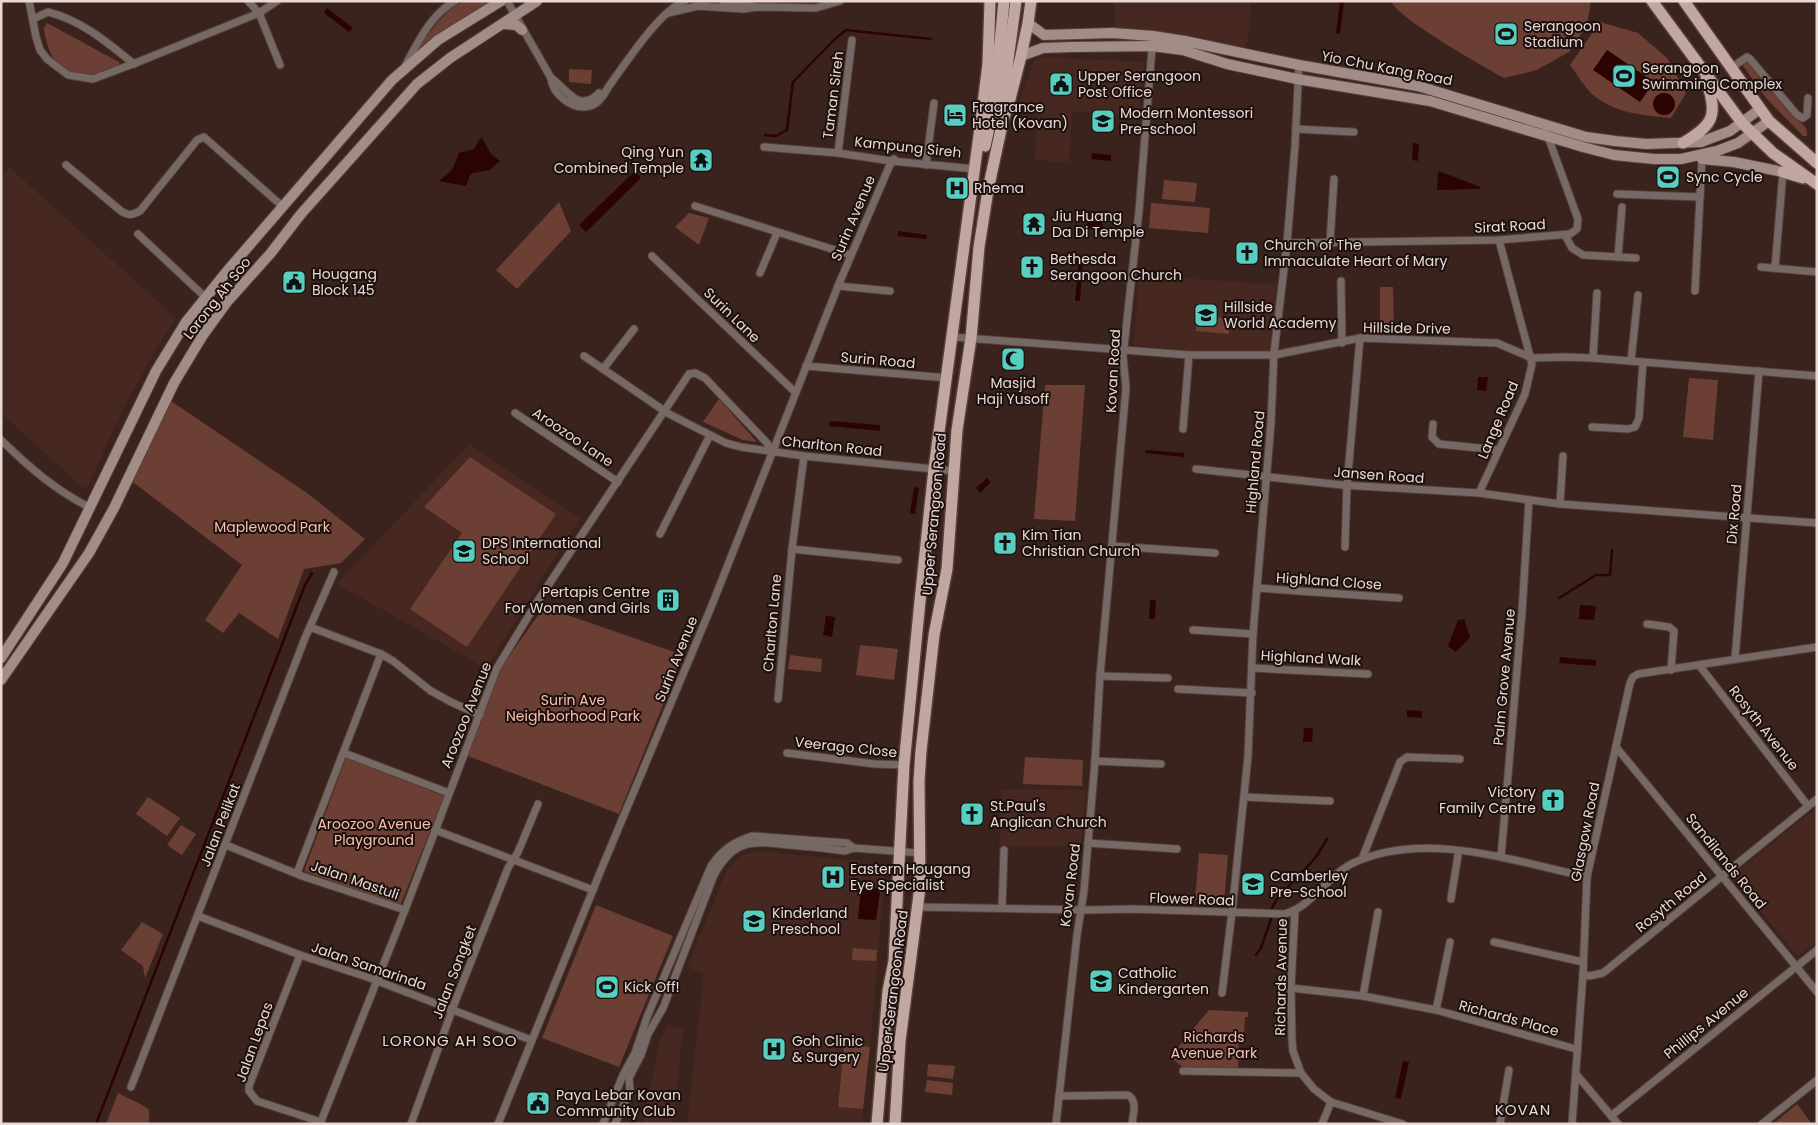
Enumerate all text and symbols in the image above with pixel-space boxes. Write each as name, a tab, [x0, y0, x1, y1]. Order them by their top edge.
place label: Serangoon Stadium	[1524, 16, 1601, 52]
sports icon: Serangoon Stadium	[1493, 21, 1519, 47]
street label: Yio Chu Kang Road	[1320, 45, 1454, 91]
street label: Taman Sireh	[818, 50, 848, 140]
place label: Serangoon Swimming Complex	[1642, 58, 1782, 94]
sports icon: Serangoon Swimming Complex	[1611, 63, 1637, 89]
place label: Upper Serangoon Post Office	[1078, 66, 1201, 102]
public building icon: Upper Serangoon Post Office	[1048, 71, 1074, 97]
place label: Fragrance Hotel (Kovan)	[972, 97, 1068, 133]
hotel icon: Fragrance Hotel (Kovan)	[942, 102, 968, 128]
place label: Modern Montessori Pre-school	[1120, 103, 1253, 139]
school or university icon: Modern Montessori Pre-school	[1090, 108, 1116, 134]
street label: Kampung Sireh	[854, 131, 962, 163]
place label: Qing Yun Combined Temple	[554, 142, 684, 178]
temple icon: Qing Yun Combined Temple	[688, 147, 714, 173]
sports icon: Sync Cycle	[1655, 164, 1681, 190]
place label: Sync Cycle	[1686, 167, 1763, 187]
street label: Surin Avenue	[826, 172, 880, 264]
hospital icon: Rhema	[944, 175, 970, 201]
place label: Rhema	[974, 178, 1024, 198]
place label: Jiu Huang Da Di Temple	[1052, 206, 1145, 242]
temple icon: Jiu Huang Da Di Temple	[1021, 211, 1047, 237]
street label: Sirat Road	[1474, 214, 1546, 238]
place label: Church of The Immaculate Heart of Mary	[1264, 235, 1448, 271]
church icon: Church of The Immaculate Heart of Mary	[1234, 240, 1260, 266]
place label: Bethesda Serangoon Church	[1050, 249, 1182, 285]
street label: Lorong Ah Soo	[178, 253, 256, 343]
church icon: Bethesda Serangoon Church	[1019, 254, 1045, 280]
place label: Hougang Block 145	[312, 264, 377, 300]
public building icon: Hougang Block 145	[281, 269, 307, 295]
street label: Surin Lane	[699, 283, 765, 347]
place label: Hillside World Academy	[1224, 297, 1336, 333]
school or university icon: Hillside World Academy	[1193, 302, 1219, 328]
street label: Hillside Drive	[1363, 317, 1451, 339]
street label: Kovan Road	[1101, 329, 1125, 413]
mosque icon: Masjid Haji Yusoff	[1000, 346, 1026, 372]
street label: Surin Road	[840, 347, 916, 373]
place label: Masjid Haji Yusoff	[977, 373, 1050, 409]
street label: Lange Road	[1473, 378, 1523, 462]
street label: Aroozoo Lane	[529, 402, 618, 472]
street label: Highland Road	[1241, 410, 1269, 514]
street label: Charlton Road	[781, 431, 883, 461]
street label: Upper Serangoon Road	[917, 432, 951, 596]
street label: Jansen Road	[1333, 462, 1425, 488]
street label: Dix Road	[1721, 483, 1747, 545]
park label: Maplewood Park	[214, 517, 331, 537]
place label: Kim Tian Christian Church	[1022, 525, 1140, 561]
church icon: Kim Tian Christian Church	[992, 530, 1018, 556]
place label: DPS International School	[482, 533, 601, 569]
school or university icon: DPS International School	[451, 538, 477, 564]
street label: Highland Close	[1276, 567, 1383, 595]
street label: Charlton Lane	[758, 573, 786, 673]
place label: Pertapis Centre For Women and Girls	[505, 582, 650, 618]
building icon: Pertapis Centre For Women and Girls	[655, 587, 681, 613]
street label: Palm Grove Avenue	[1488, 608, 1520, 746]
street label: Surin Avenue	[650, 613, 702, 705]
street label: Highland Walk	[1260, 645, 1362, 671]
street label: Aroozoo Avenue	[436, 658, 497, 771]
street label: Rosyth Avenue	[1724, 681, 1804, 775]
park label: Surin Ave Neighborhood Park	[506, 690, 641, 726]
street label: Veerago Close	[794, 732, 899, 762]
street label: Jalan Pelikat	[195, 780, 245, 870]
street label: Glasgow Road	[1566, 780, 1604, 884]
place label: Victory Family Centre	[1439, 782, 1536, 818]
church icon: Victory Family Centre	[1540, 787, 1566, 813]
place label: St.Paul's Anglican Church	[990, 796, 1107, 832]
church icon: St.Paul's Anglican Church	[959, 801, 985, 827]
street label: Sandilands Road	[1681, 809, 1771, 913]
park label: Aroozoo Avenue Playground	[317, 814, 431, 850]
street label: Kovan Road	[1055, 842, 1085, 928]
street label: Jalan Mastuli	[308, 856, 402, 904]
place label: Eastern Hougang Eye Specialist	[850, 859, 971, 895]
hospital icon: Eastern Hougang Eye Specialist	[820, 864, 846, 890]
place label: Camberley Pre-School	[1270, 866, 1348, 902]
street label: Rosyth Road	[1631, 867, 1711, 937]
school or university icon: Camberley Pre-School	[1240, 871, 1266, 897]
street label: Flower Road	[1149, 888, 1235, 910]
place label: Kinderland Preschool	[772, 903, 848, 939]
school or university icon: Kinderland Preschool	[741, 908, 767, 934]
street label: Upper Serangoon Road	[873, 909, 913, 1073]
street label: Richards Avenue	[1270, 918, 1292, 1036]
street label: Jalan Songket	[427, 922, 481, 1022]
street label: Jalan Samarinda	[309, 937, 429, 995]
place label: Catholic Kindergarten	[1118, 963, 1209, 999]
school or university icon: Catholic Kindergarten	[1088, 968, 1114, 994]
sports icon: Kick Off!	[594, 974, 620, 1000]
place label: Kick Off!	[624, 977, 680, 997]
street label: Phillips Avenue	[1659, 982, 1753, 1063]
street label: Richards Place	[1457, 995, 1562, 1041]
street label: Jalan Lepas	[230, 999, 278, 1085]
park label: Richards Avenue Park	[1171, 1027, 1258, 1063]
district label: LORONG AH SOO	[382, 1030, 518, 1051]
place label: Goh Clinic & Surgery	[792, 1031, 863, 1067]
hospital icon: Goh Clinic & Surgery	[761, 1036, 787, 1062]
place label: Paya Lebar Kovan Community Club	[556, 1085, 681, 1121]
public building icon: Paya Lebar Kovan Community Club	[525, 1090, 551, 1116]
district label: KOVAN	[1495, 1099, 1551, 1120]

